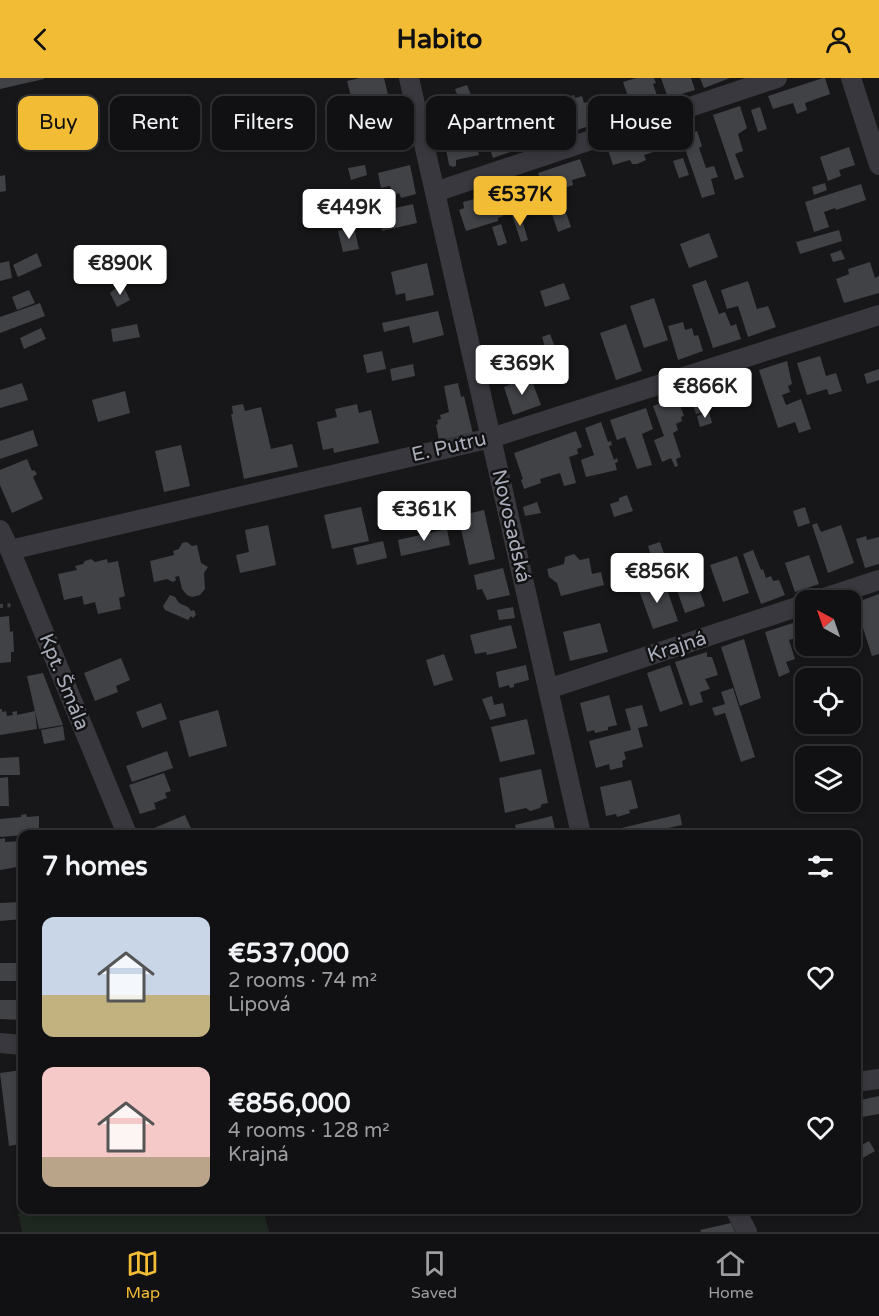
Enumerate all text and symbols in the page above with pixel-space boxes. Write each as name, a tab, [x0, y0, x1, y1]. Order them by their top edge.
icon: back	[24, 23, 57, 56]
text: Habito	[397, 23, 482, 56]
icon: person	[822, 23, 855, 56]
chip: Buy	[18, 96, 98, 150]
chip: Rent	[110, 96, 200, 150]
chip: Filters	[212, 96, 315, 150]
chip: New	[327, 96, 414, 150]
chip: Apartment	[426, 96, 576, 150]
chip: House	[588, 96, 693, 150]
pin: €537K	[478, 176, 562, 227]
text: €537K	[488, 183, 552, 207]
pin: €449K	[307, 189, 391, 240]
text: €449K	[317, 196, 381, 220]
pin: €890K	[78, 245, 162, 296]
text: €890K	[88, 252, 152, 276]
pin: €369K	[480, 345, 564, 396]
text: €369K	[490, 352, 554, 376]
pin: €866K	[663, 368, 747, 419]
text: €866K	[673, 375, 737, 399]
street label: E. Putru	[409, 427, 489, 467]
street label: Novosadská	[486, 467, 536, 585]
pin: €361K	[382, 491, 466, 542]
text: €361K	[392, 498, 456, 522]
pin: €856K	[615, 553, 699, 604]
text: €856K	[625, 560, 689, 584]
north arrow	[795, 590, 861, 656]
map controls	[795, 590, 861, 812]
street label: Krajná	[644, 626, 710, 668]
street label: Kpt. Šmála	[34, 630, 95, 734]
button: locate	[795, 668, 861, 734]
button: layers	[795, 746, 861, 812]
icon: filters	[804, 850, 837, 883]
text: 7 homes	[42, 851, 148, 882]
text: €537,000	[228, 938, 349, 969]
icon: home	[90, 941, 162, 1013]
icon: heart	[804, 961, 837, 994]
text: 2 rooms · 74 m²	[228, 969, 377, 993]
text: Lipová	[228, 993, 291, 1017]
text: €856,000	[228, 1088, 350, 1119]
icon: home	[90, 1091, 162, 1163]
icon: heart	[804, 1111, 837, 1144]
text: 4 rooms · 128 m²	[228, 1119, 390, 1143]
text: Krajná	[228, 1143, 289, 1167]
tab: Map	[125, 1247, 160, 1303]
tab: Saved	[411, 1247, 457, 1303]
tab: Home	[708, 1247, 753, 1303]

